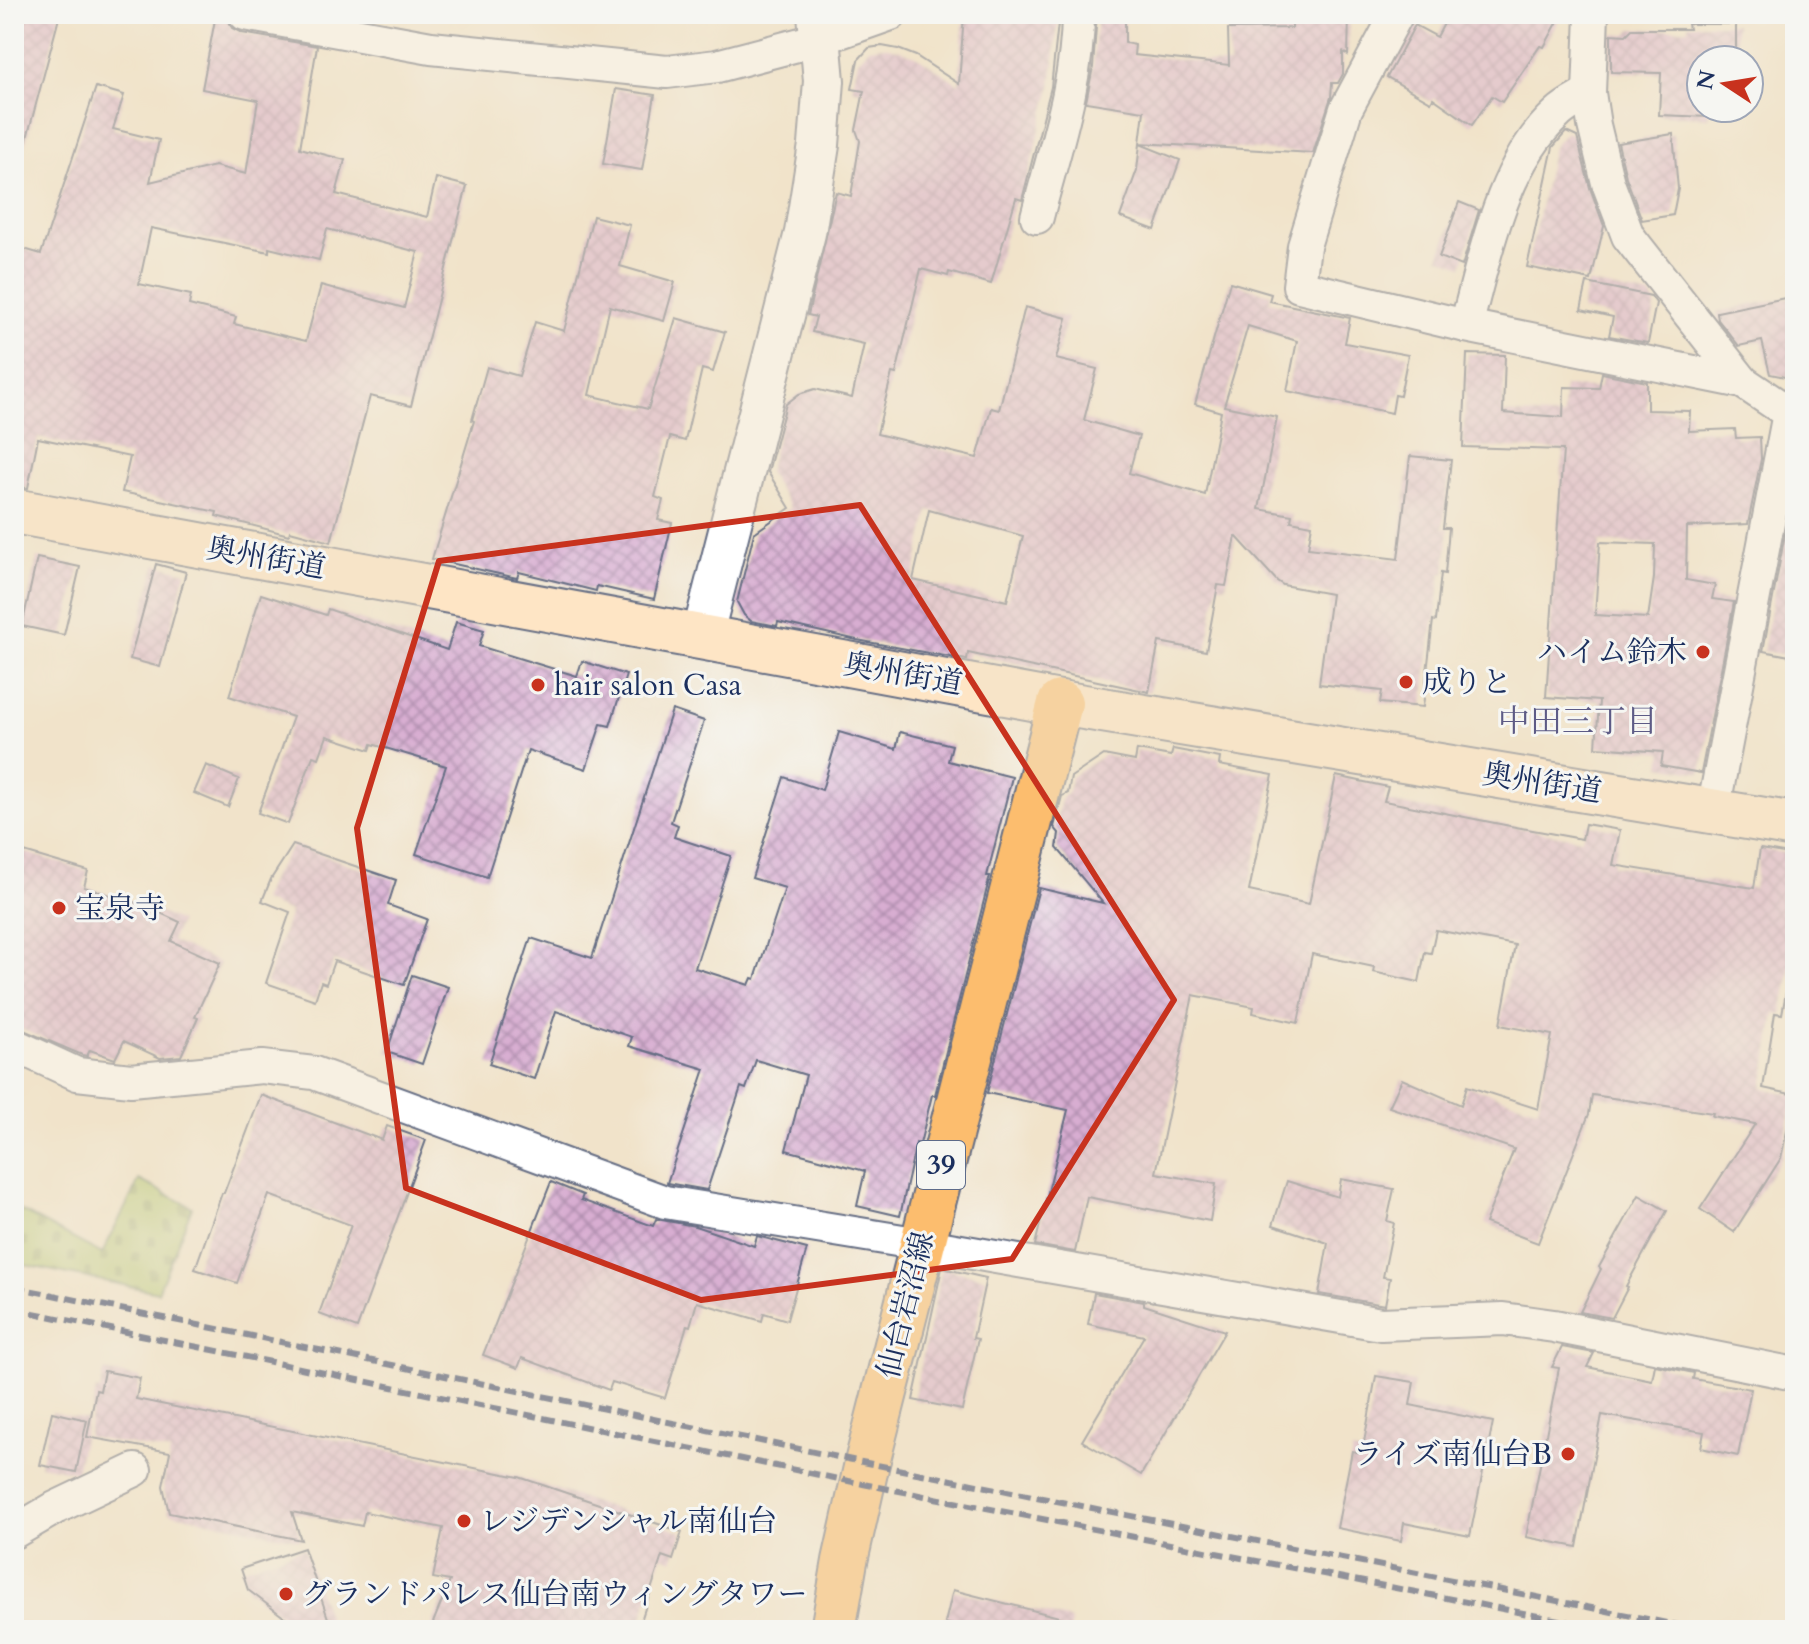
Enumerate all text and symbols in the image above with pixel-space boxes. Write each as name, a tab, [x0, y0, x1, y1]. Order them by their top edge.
north arrow	[1685, 44, 1765, 124]
text: N	[1690, 68, 1723, 93]
street label: 奥州街道	[203, 527, 329, 589]
place label: ハイム鈴木	[1537, 632, 1687, 673]
street label: 奥州街道	[840, 643, 966, 705]
marker: ハイム鈴木	[1694, 643, 1712, 661]
place label: 成りと	[1422, 662, 1512, 703]
place label: hair salon Casa	[554, 665, 742, 706]
marker: 成りと	[1397, 673, 1415, 691]
marker: hair salon Casa	[529, 676, 547, 694]
district label: 中田三丁目	[1498, 700, 1658, 744]
street label: 奥州街道	[1480, 753, 1604, 813]
place label: 宝泉寺	[75, 888, 165, 929]
marker: 宝泉寺	[50, 899, 68, 917]
road number: 39	[917, 1141, 965, 1189]
street label: 仙台岩沼線	[868, 1227, 944, 1383]
place label: ライズ南仙台B	[1353, 1434, 1552, 1475]
marker: ライズ南仙台B	[1559, 1445, 1577, 1463]
place label: レジデンシャル南仙台	[480, 1501, 777, 1542]
marker: レジデンシャル南仙台	[455, 1512, 473, 1530]
place label: グランドパレス仙台南ウィングタワー	[302, 1574, 808, 1615]
marker: グランドパレス仙台南ウィングタワー	[277, 1585, 295, 1603]

